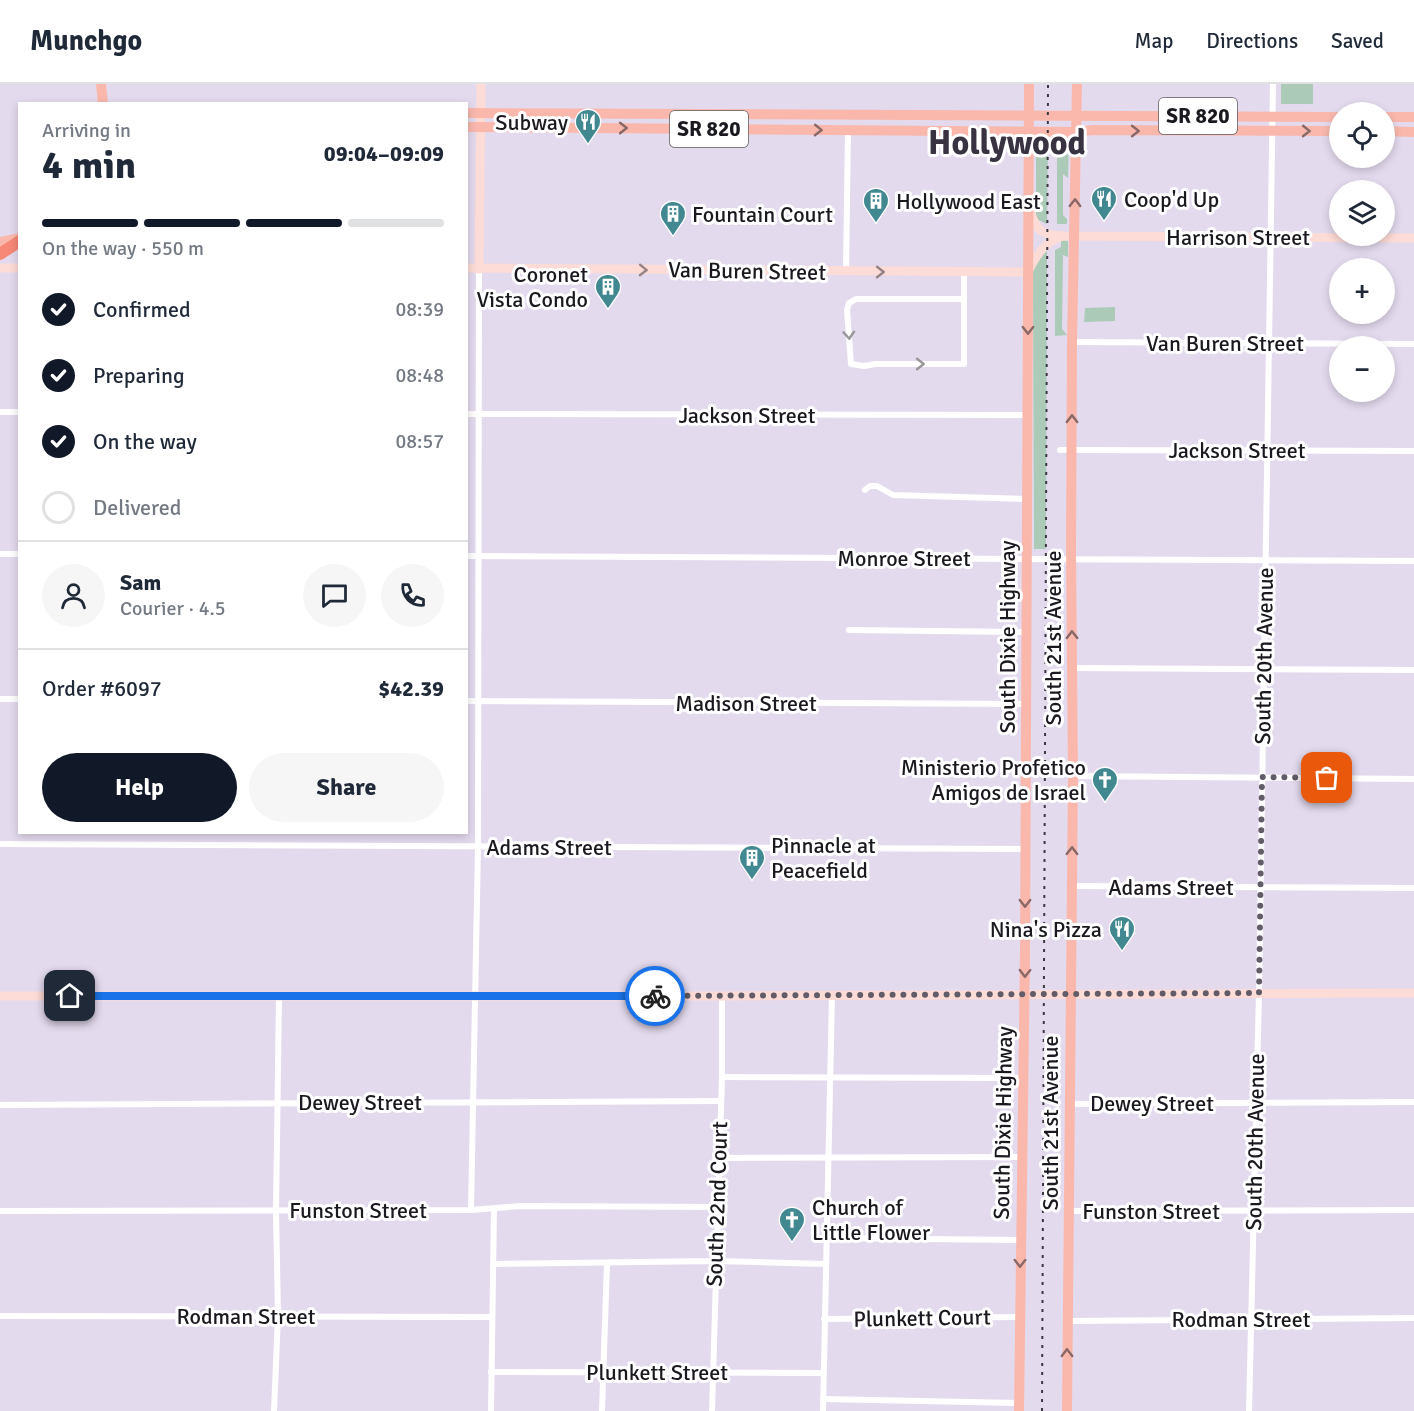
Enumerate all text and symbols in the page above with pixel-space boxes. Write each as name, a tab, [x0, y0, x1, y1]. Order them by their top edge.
text: Munchgo	[30, 24, 142, 58]
text: Map	[1135, 28, 1173, 54]
text: Directions	[1206, 28, 1298, 54]
text: Saved	[1331, 28, 1384, 54]
road number: SR 820	[1159, 98, 1237, 134]
map controls	[1329, 102, 1395, 402]
button: locate	[1329, 102, 1395, 168]
restaurant icon: Subway	[573, 107, 603, 145]
place label: Subway	[495, 109, 569, 136]
road number: SR 820	[670, 111, 748, 147]
text: Arriving in	[42, 118, 131, 143]
one-way arrow	[619, 122, 628, 134]
district label: Hollywood	[928, 122, 1086, 164]
one-way arrow	[814, 124, 823, 136]
one-way arrow	[1302, 124, 1311, 137]
one-way arrow	[1130, 125, 1139, 137]
text: 09:04–09:09	[324, 140, 444, 167]
text: 4 min	[42, 141, 136, 189]
button: layers	[1329, 180, 1395, 246]
restaurant icon: Coop'd Up	[1089, 184, 1119, 222]
building icon: Hollywood East	[861, 186, 891, 224]
place label: Coop'd Up	[1124, 186, 1219, 213]
place label: Hollywood East	[896, 188, 1041, 215]
building icon: Fountain Court	[658, 199, 688, 237]
one-way arrow	[1069, 199, 1081, 208]
place label: Fountain Court	[692, 201, 833, 228]
street label: Harrison Street	[1166, 224, 1310, 251]
text: On the way · 550 m	[42, 236, 204, 261]
street label: Van Buren Street	[668, 256, 826, 286]
button: +	[1329, 258, 1395, 324]
place label: Coronet Vista Condo	[476, 261, 588, 313]
one-way arrow	[638, 264, 647, 276]
one-way arrow	[875, 266, 884, 278]
building icon: Coronet Vista Condo	[593, 272, 623, 310]
icon: check	[42, 293, 75, 326]
text: Confirmed	[93, 296, 191, 323]
text: 08:39	[395, 297, 444, 322]
one-way arrow	[1022, 326, 1034, 335]
street label: Van Buren Street	[1146, 330, 1304, 357]
one-way arrow	[842, 331, 855, 340]
button: −	[1329, 336, 1395, 402]
one-way arrow	[915, 358, 924, 370]
icon: check	[42, 359, 75, 392]
text: Preparing	[93, 362, 185, 389]
text: 08:48	[395, 363, 444, 388]
street label: Jackson Street	[679, 402, 816, 429]
one-way arrow	[1066, 415, 1078, 424]
icon: check	[42, 425, 75, 458]
text: On the way	[93, 428, 197, 455]
text: 08:57	[395, 429, 444, 454]
street label: Jackson Street	[1169, 437, 1306, 464]
text: Delivered	[93, 494, 181, 521]
street label: South Dixie Highway	[994, 540, 1021, 734]
street label: Monroe Street	[837, 545, 971, 572]
street label: South 21st Avenue	[1040, 551, 1067, 725]
button: person	[42, 564, 105, 627]
button: chat	[303, 564, 366, 627]
button: phone	[381, 564, 444, 627]
street label: South 20th Avenue	[1249, 567, 1279, 745]
text: Sam	[120, 569, 161, 596]
text: Courier · 4.5	[120, 596, 226, 621]
one-way arrow	[1066, 631, 1079, 640]
text: Order #6097	[42, 675, 162, 702]
text: $42.39	[378, 675, 444, 702]
street label: Madison Street	[675, 690, 817, 717]
pin	[1301, 752, 1352, 803]
button: Help	[42, 753, 237, 822]
button: Share	[249, 753, 444, 822]
place label: Ministerio Profetico Amigos de Israel	[901, 754, 1086, 806]
icon: bag	[1310, 761, 1343, 794]
church icon: Ministerio Profetico Amigos de Israel	[1090, 765, 1120, 803]
place label: Pinnacle at Peacefield	[771, 832, 876, 884]
street label: Adams Street	[486, 834, 612, 861]
building icon: Pinnacle at Peacefield	[737, 843, 767, 881]
one-way arrow	[1066, 847, 1078, 856]
street label: Adams Street	[1108, 874, 1234, 901]
one-way arrow	[1019, 899, 1031, 908]
restaurant icon: Nina's Pizza	[1107, 914, 1137, 952]
place label: Nina's Pizza	[990, 916, 1102, 943]
courier	[625, 966, 685, 1026]
one-way arrow	[1019, 969, 1031, 978]
pin	[44, 970, 95, 1021]
icon: home	[53, 979, 86, 1012]
icon: bike	[639, 980, 672, 1013]
street label: South Dixie Highway	[988, 1025, 1018, 1220]
street label: South 21st Avenue	[1037, 1036, 1064, 1210]
street label: South 20th Avenue	[1240, 1053, 1270, 1231]
street label: Dewey Street	[298, 1089, 422, 1116]
street label: Dewey Street	[1090, 1090, 1214, 1117]
street label: South 22nd Court	[701, 1121, 733, 1287]
place label: Church of Little Flower	[812, 1194, 930, 1246]
street label: Funston Street	[289, 1197, 427, 1224]
street label: Funston Street	[1082, 1198, 1220, 1225]
church icon: Church of Little Flower	[777, 1205, 807, 1243]
one-way arrow	[1014, 1258, 1026, 1267]
street label: Rodman Street	[177, 1303, 316, 1330]
street label: Plunkett Court	[853, 1303, 991, 1333]
street label: Rodman Street	[1172, 1306, 1311, 1333]
one-way arrow	[1061, 1348, 1073, 1357]
street label: Plunkett Street	[586, 1359, 728, 1386]

